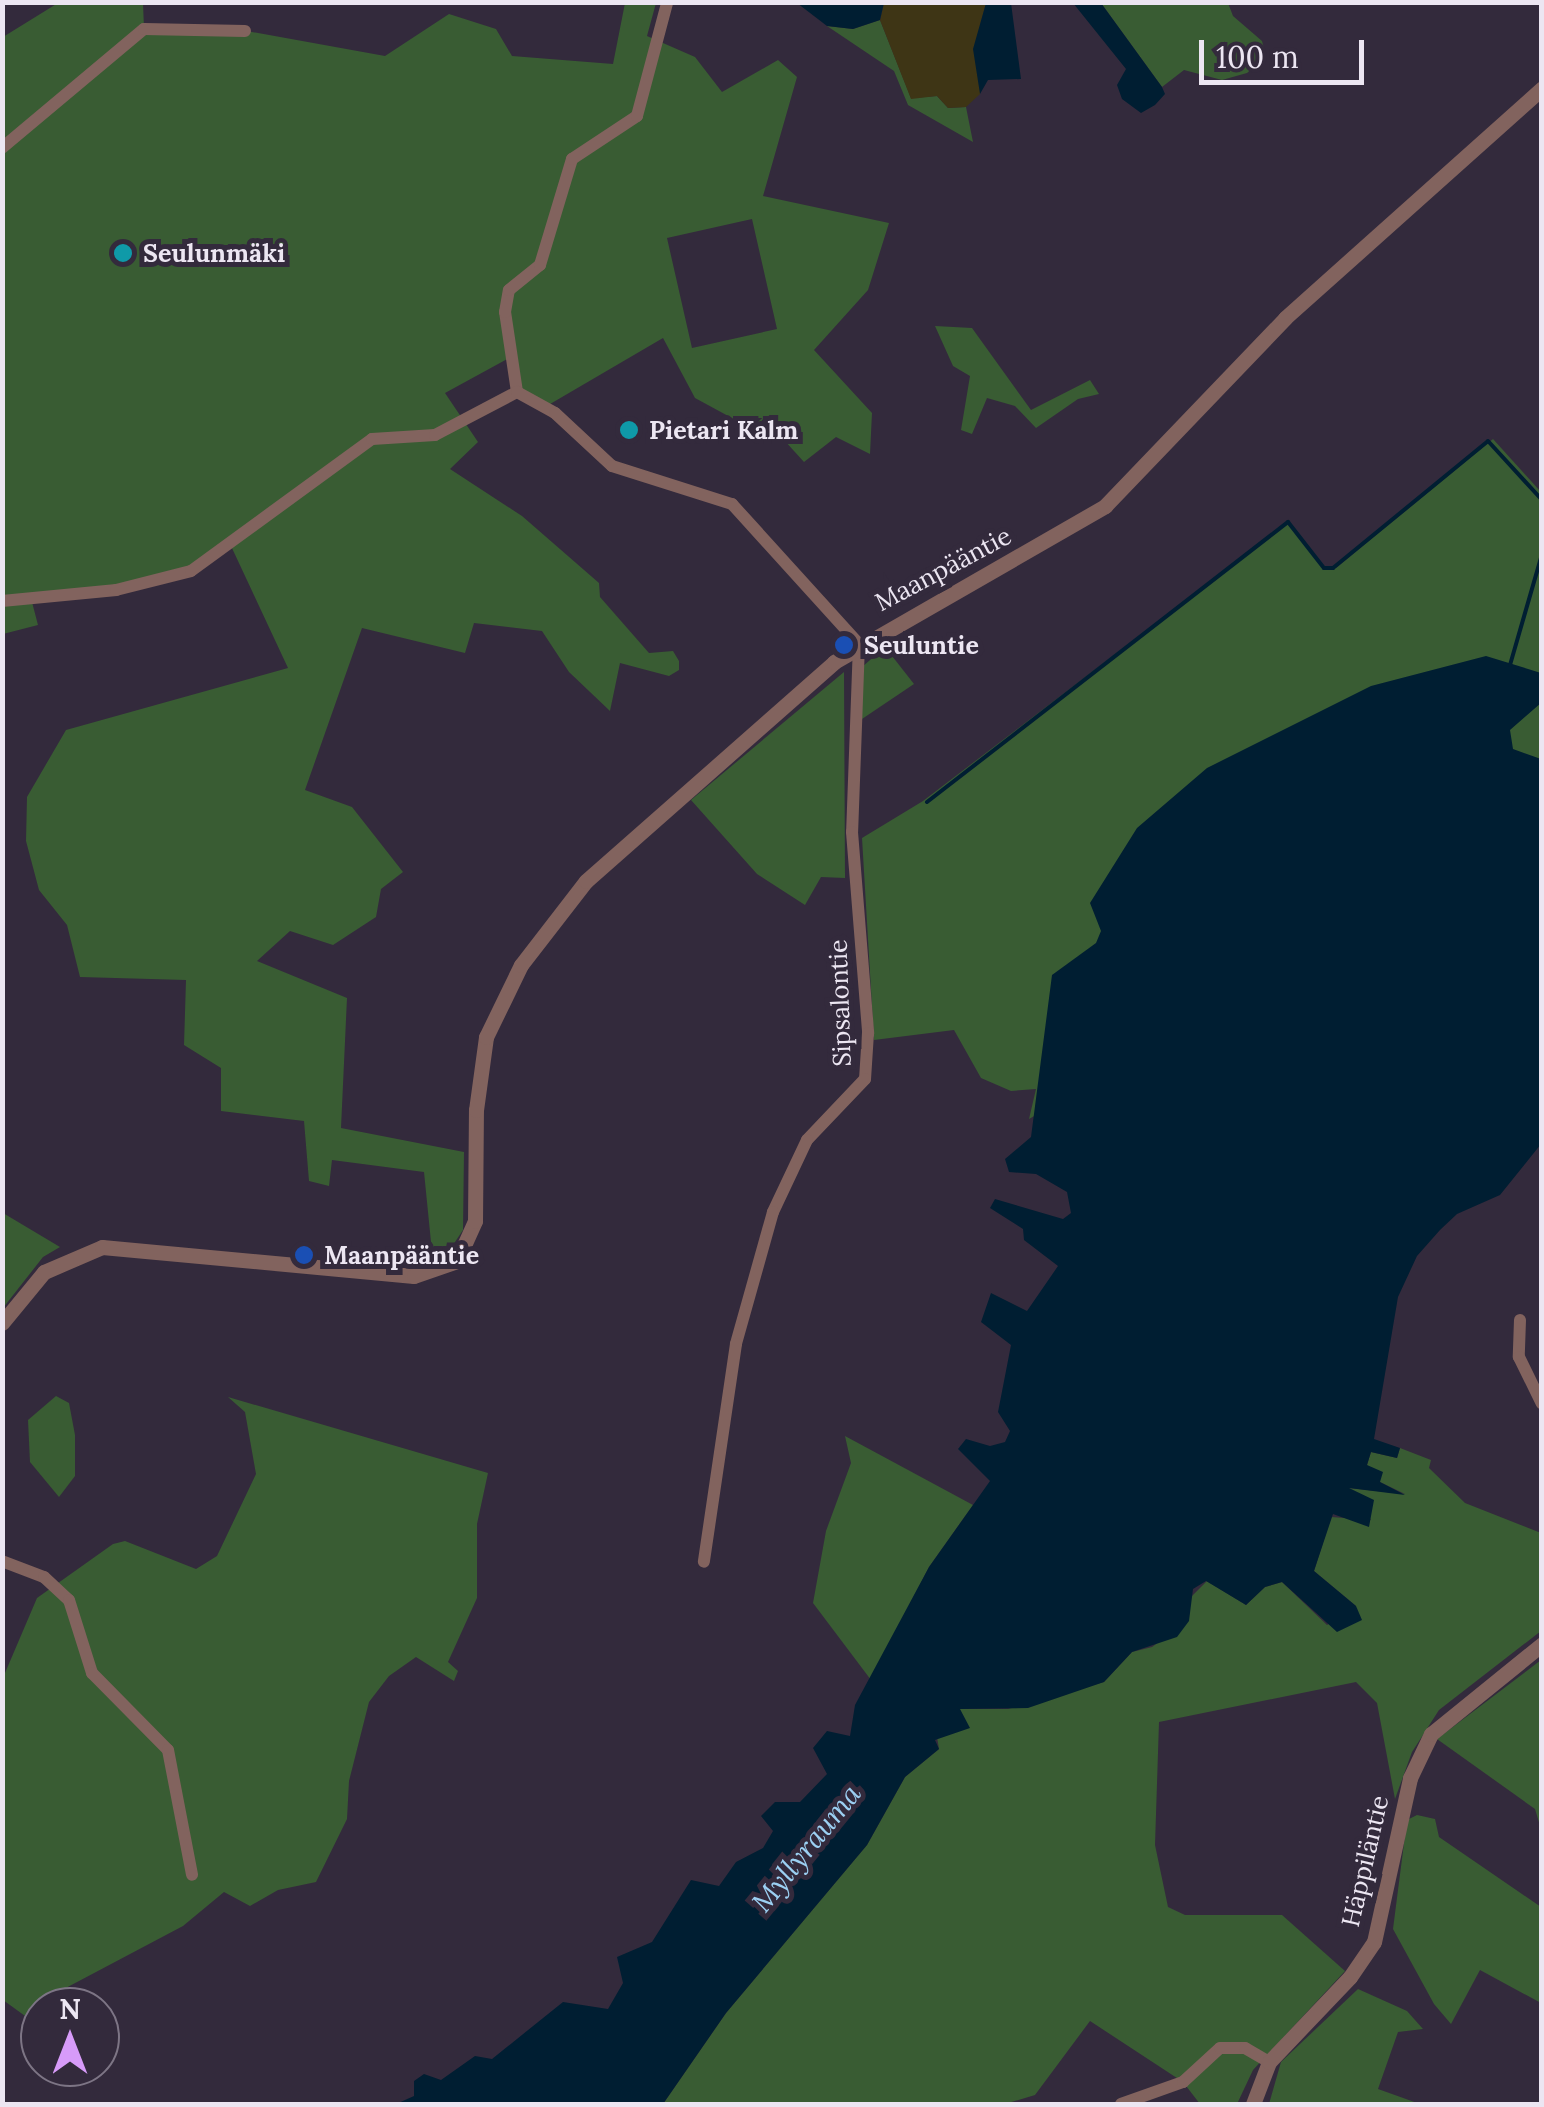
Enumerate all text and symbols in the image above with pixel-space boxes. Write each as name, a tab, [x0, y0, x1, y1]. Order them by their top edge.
scale bar	[1204, 20, 1369, 82]
text: 100 m	[1216, 38, 1299, 76]
place label: Seulunmäki	[143, 238, 285, 268]
marker: Seulunmäki	[112, 242, 134, 264]
place label: Pietari Kalm	[649, 415, 798, 445]
marker: Pietari Kalm	[618, 419, 640, 441]
street label: Maanpääntie	[870, 521, 1016, 617]
place label: Seuluntie	[864, 630, 979, 660]
marker: Seuluntie	[833, 634, 855, 656]
street label: Sipsalontie	[823, 939, 857, 1067]
place label: Maanpääntie	[324, 1240, 479, 1270]
marker: Maanpääntie	[293, 1244, 315, 1266]
water label: Myllyrauma	[744, 1777, 868, 1919]
street label: Häppiläntie	[1335, 1792, 1395, 1930]
north arrow	[20, 1987, 120, 2087]
text: N	[59, 1991, 81, 2027]

